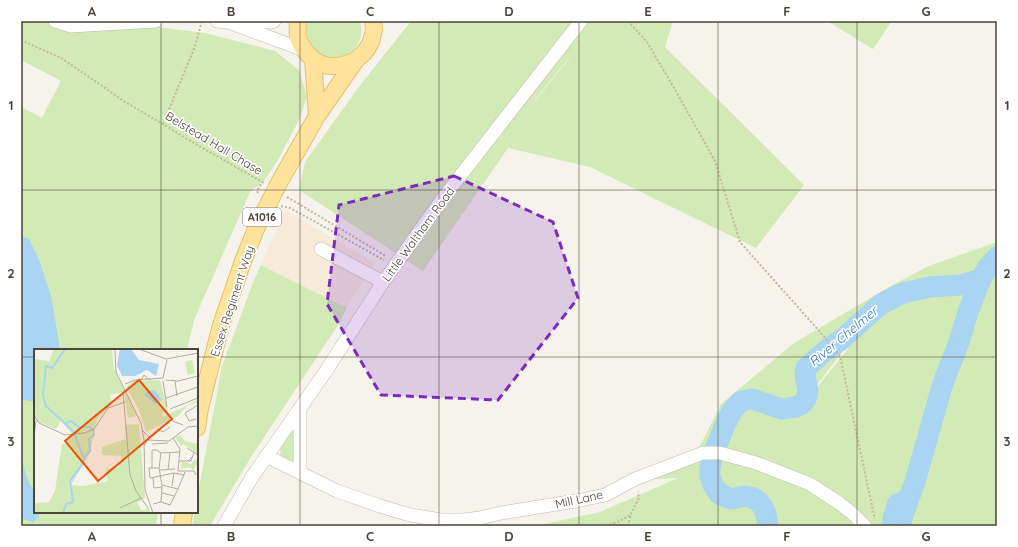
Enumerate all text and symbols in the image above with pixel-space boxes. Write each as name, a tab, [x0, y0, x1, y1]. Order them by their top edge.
text: A	[88, 3, 97, 19]
text: B	[227, 3, 235, 19]
text: C	[366, 3, 374, 19]
text: D	[504, 3, 514, 19]
text: E	[644, 3, 652, 19]
text: F	[783, 3, 791, 19]
text: G	[921, 3, 931, 19]
text: 1	[8, 97, 14, 113]
text: 1	[1004, 97, 1010, 113]
street label: Belstead Hall Chase	[163, 108, 265, 178]
street label: Little Waltham Road	[379, 184, 457, 284]
road number: A1016	[243, 208, 281, 226]
street label: Essex Regiment Way	[207, 243, 257, 359]
text: 2	[7, 265, 15, 281]
text: 2	[1003, 265, 1011, 281]
water label: River Chelmer	[805, 301, 882, 369]
inset map	[34, 349, 198, 513]
text: 3	[8, 433, 15, 449]
text: 3	[1004, 433, 1011, 449]
street label: Mill Lane	[554, 487, 605, 511]
text: A	[88, 528, 97, 544]
text: B	[227, 528, 235, 544]
text: C	[366, 528, 374, 544]
text: D	[504, 528, 514, 544]
text: E	[644, 528, 652, 544]
text: F	[783, 528, 791, 544]
text: G	[921, 528, 931, 544]

